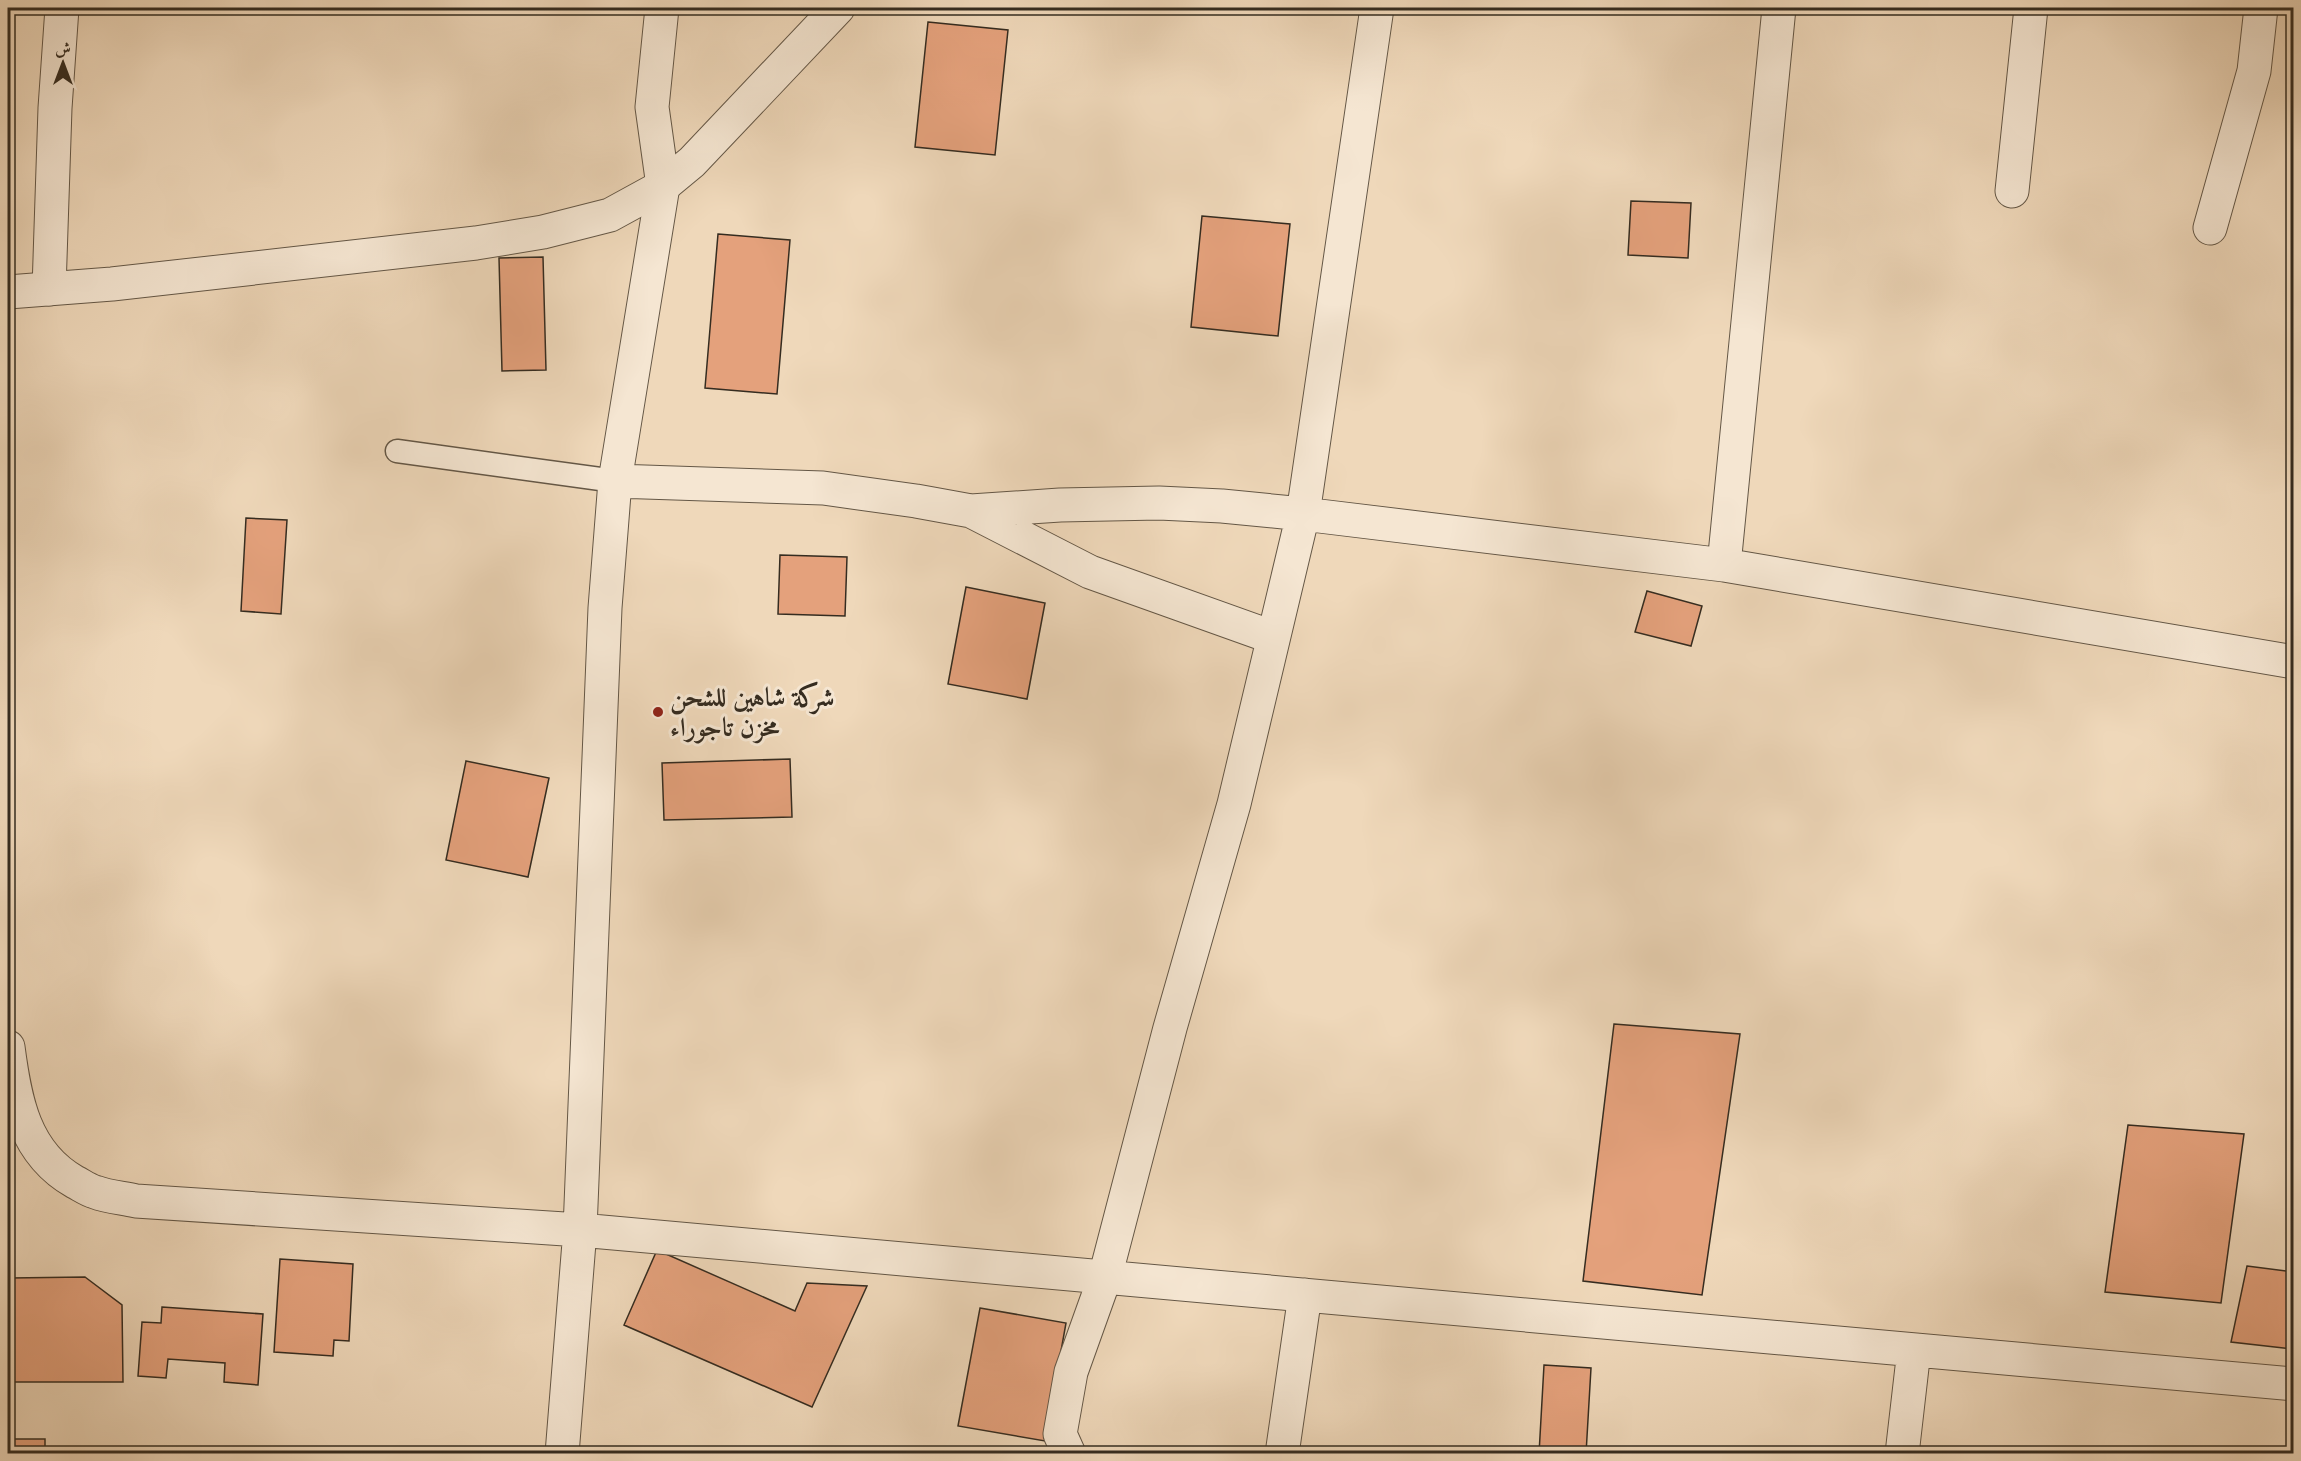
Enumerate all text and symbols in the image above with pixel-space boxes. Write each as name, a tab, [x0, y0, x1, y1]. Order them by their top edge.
north arrow	[33, 33, 93, 93]
text: ش	[55, 38, 71, 60]
place label: شركة شاهين للشحن مخزن تاجوراء	[670, 680, 835, 745]
marker: شركة شاهين للشحن مخزن تاجوراء	[651, 705, 665, 719]

